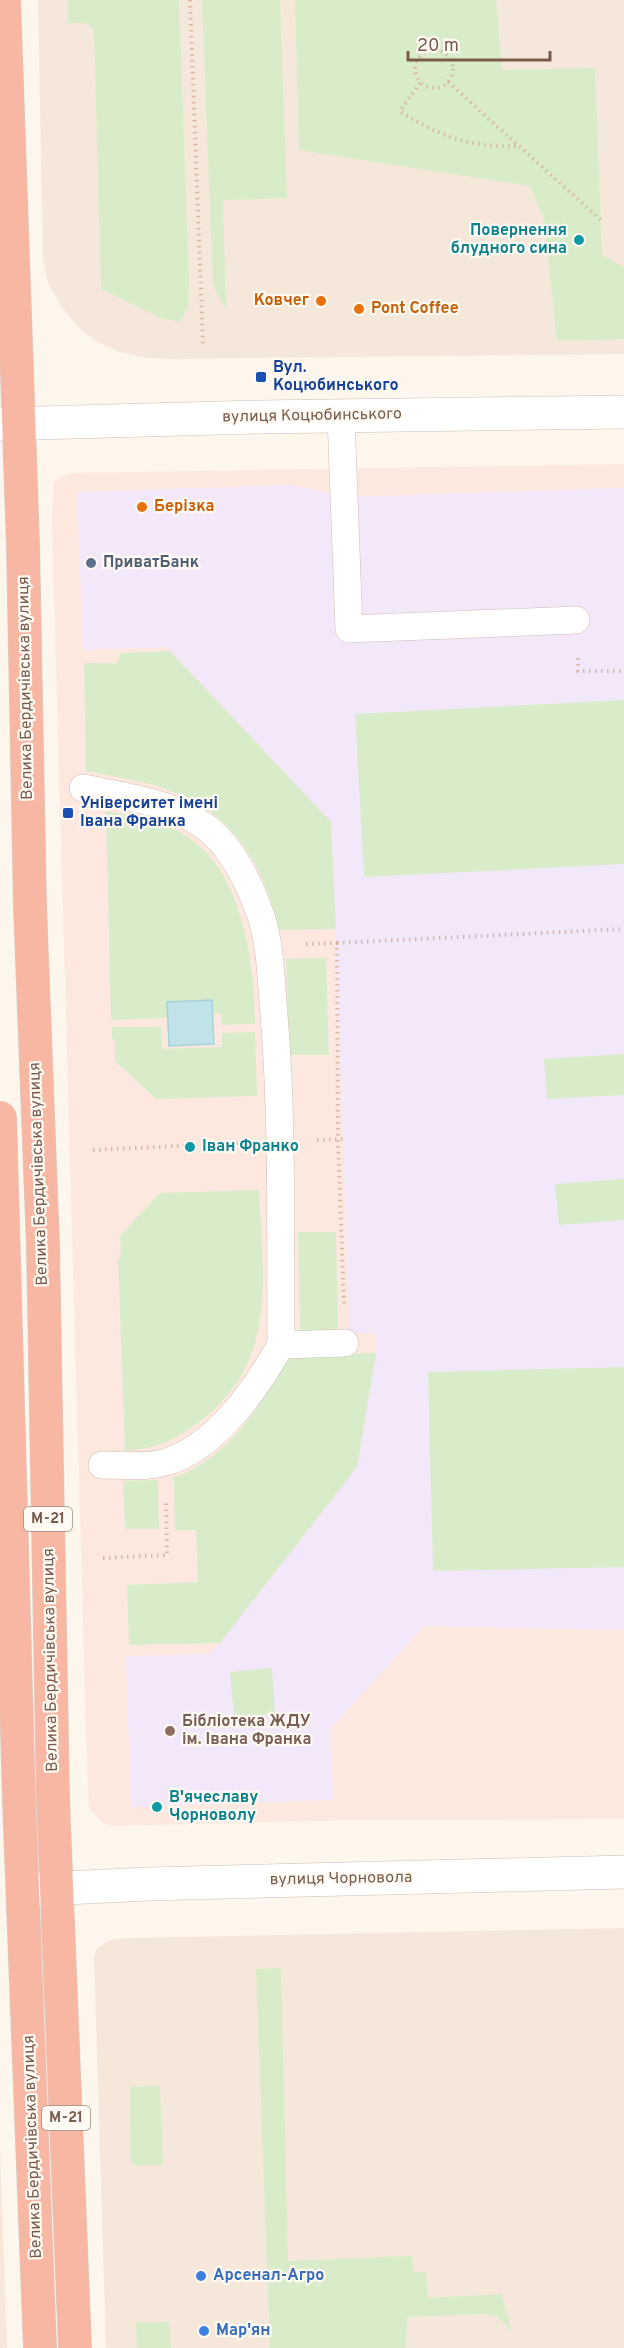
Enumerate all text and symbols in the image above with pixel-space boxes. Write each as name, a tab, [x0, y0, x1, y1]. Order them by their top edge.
scale bar	[408, 24, 550, 62]
text: 20 m	[417, 35, 459, 58]
place label: Повернення блудного сина	[451, 221, 567, 259]
marker: Повернення блудного сина	[572, 233, 586, 247]
place label: Ковчег	[254, 291, 309, 311]
marker: Ковчег	[314, 294, 328, 308]
place label: Pont Coffee	[371, 299, 459, 319]
marker: Pont Coffee	[352, 302, 366, 316]
place label: Вул. Коцюбинського	[273, 358, 399, 396]
marker: Вул. Коцюбинського	[254, 370, 268, 384]
street label: вулиця Коцюбинського	[222, 404, 402, 428]
place label: Берізка	[154, 497, 215, 517]
marker: Берізка	[135, 500, 149, 514]
place label: ПриватБанк	[103, 553, 199, 573]
marker: ПриватБанк	[84, 556, 98, 570]
street label: Велика Бердичівська вулиця	[14, 576, 38, 800]
place label: Університет імені Івана Франка	[80, 794, 218, 832]
marker: Університет імені Івана Франка	[61, 806, 75, 820]
street label: Велика Бердичівська вулиця	[25, 1062, 53, 1286]
place label: Іван Франко	[202, 1137, 299, 1157]
marker: Іван Франко	[183, 1140, 197, 1154]
road number: М-21	[24, 1507, 72, 1531]
street label: Велика Бердичівська вулиця	[39, 1548, 63, 1772]
place label: Бібліотека ЖДУ ім. Івана Франка	[182, 1712, 311, 1750]
marker: Бібліотека ЖДУ ім. Івана Франка	[163, 1724, 177, 1738]
place label: В'ячеславу Чорноволу	[169, 1788, 258, 1826]
marker: В'ячеславу Чорноволу	[150, 1800, 164, 1814]
street label: вулиця Чорновола	[269, 1868, 413, 1890]
street label: Велика Бердичівська вулиця	[19, 2035, 47, 2259]
road number: М-21	[42, 2106, 90, 2130]
place label: Арсенал-Агро	[213, 2266, 324, 2286]
marker: Арсенал-Агро	[194, 2269, 208, 2283]
place label: Мар'ян	[216, 2321, 271, 2341]
marker: Мар'ян	[197, 2324, 211, 2338]

